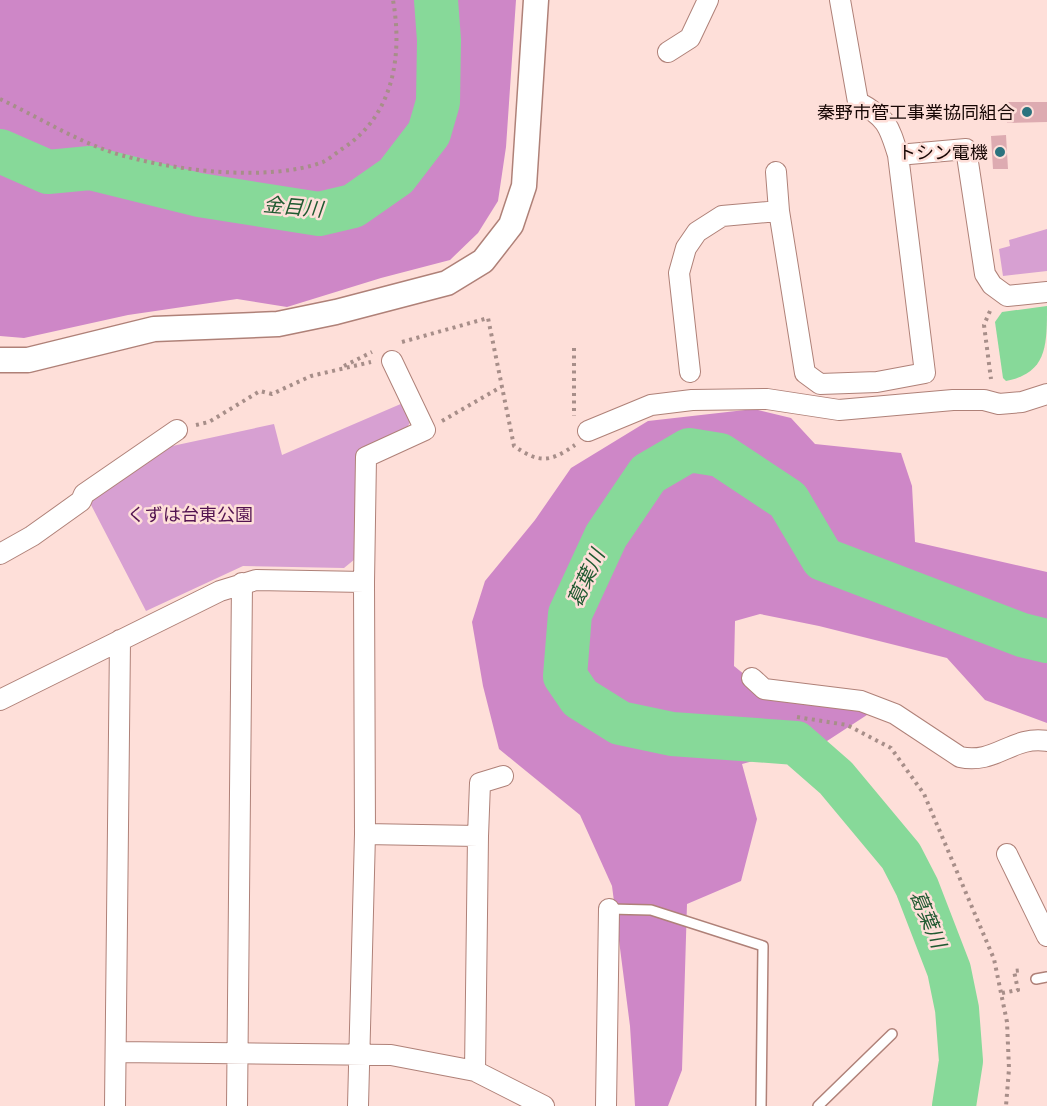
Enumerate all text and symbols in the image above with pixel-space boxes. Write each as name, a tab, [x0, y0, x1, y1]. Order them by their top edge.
place label: 秦野市管工事業協同組合	[817, 102, 1015, 123]
marker: 秦野市管工事業協同組合	[1020, 105, 1034, 119]
place label: トシン電機	[898, 142, 988, 163]
marker: トシン電機	[993, 145, 1007, 159]
water label: 金目川	[262, 192, 326, 222]
park label: くずは台東公園	[127, 504, 253, 525]
water label: 葛葉川	[562, 544, 610, 610]
water label: 葛葉川	[905, 887, 952, 953]

